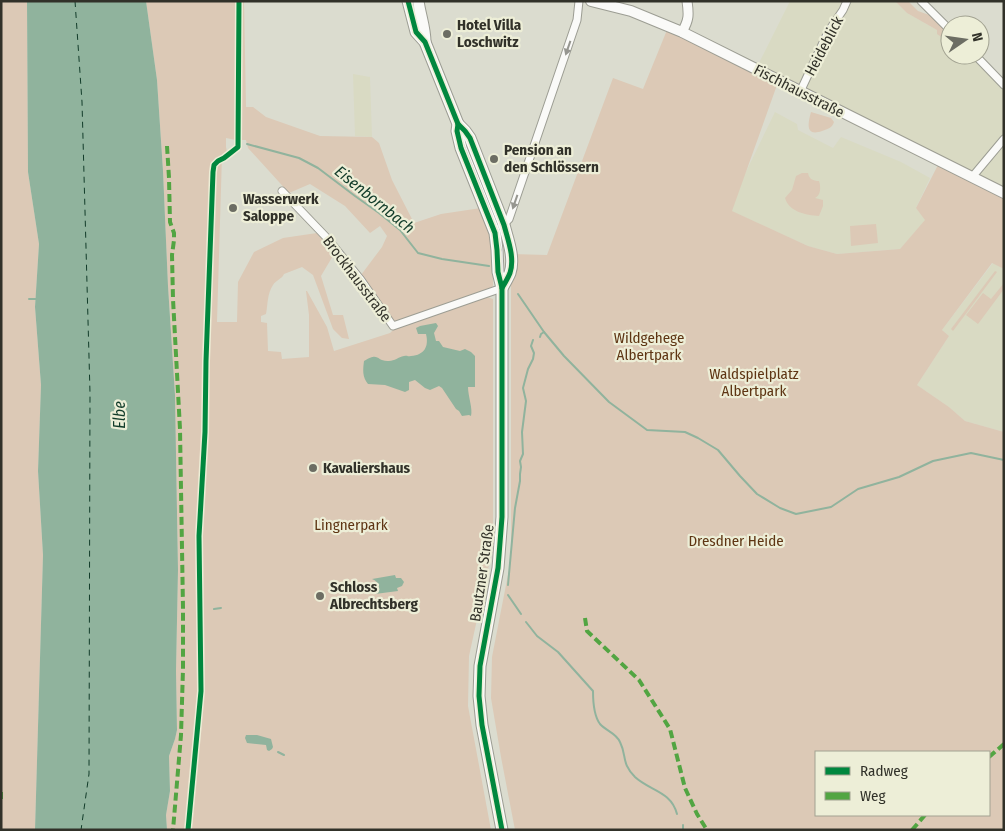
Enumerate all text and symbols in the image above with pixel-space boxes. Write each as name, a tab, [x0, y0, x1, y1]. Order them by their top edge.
street label: Heideblick	[801, 13, 847, 79]
north arrow	[940, 15, 990, 65]
place label: Hotel Villa Loschwitz	[457, 16, 522, 51]
marker: Hotel Villa Loschwitz	[441, 28, 453, 40]
text: N	[968, 31, 986, 43]
one-way arrow	[563, 41, 571, 56]
street label: Fischhausstraße	[751, 61, 847, 121]
place label: Pension an den Schlössern	[504, 141, 599, 176]
marker: Pension an den Schlössern	[488, 153, 500, 165]
water label: Eisenbornbach	[331, 161, 418, 237]
place label: Wasserwerk Saloppe	[243, 190, 319, 225]
one-way arrow	[511, 195, 519, 210]
marker: Wasserwerk Saloppe	[227, 202, 239, 214]
street label: Brockhausstraße	[319, 233, 395, 325]
park label: Wildgehege Albertpark	[614, 329, 684, 364]
park label: Waldspielplatz Albertpark	[709, 365, 799, 400]
water label: Elbe	[110, 401, 129, 429]
place label: Kavaliershaus	[323, 459, 410, 477]
marker: Kavaliershaus	[307, 462, 319, 474]
park label: Lingnerpark	[314, 516, 388, 534]
street label: Bautzner Straße	[466, 523, 498, 623]
park label: Dresdner Heide	[688, 532, 784, 550]
place label: Schloss Albrechtsberg	[329, 578, 418, 613]
marker: Schloss Albrechtsberg	[314, 590, 326, 602]
legend	[815, 751, 990, 816]
text: Radweg	[860, 762, 908, 780]
text: Weg	[860, 787, 886, 805]

